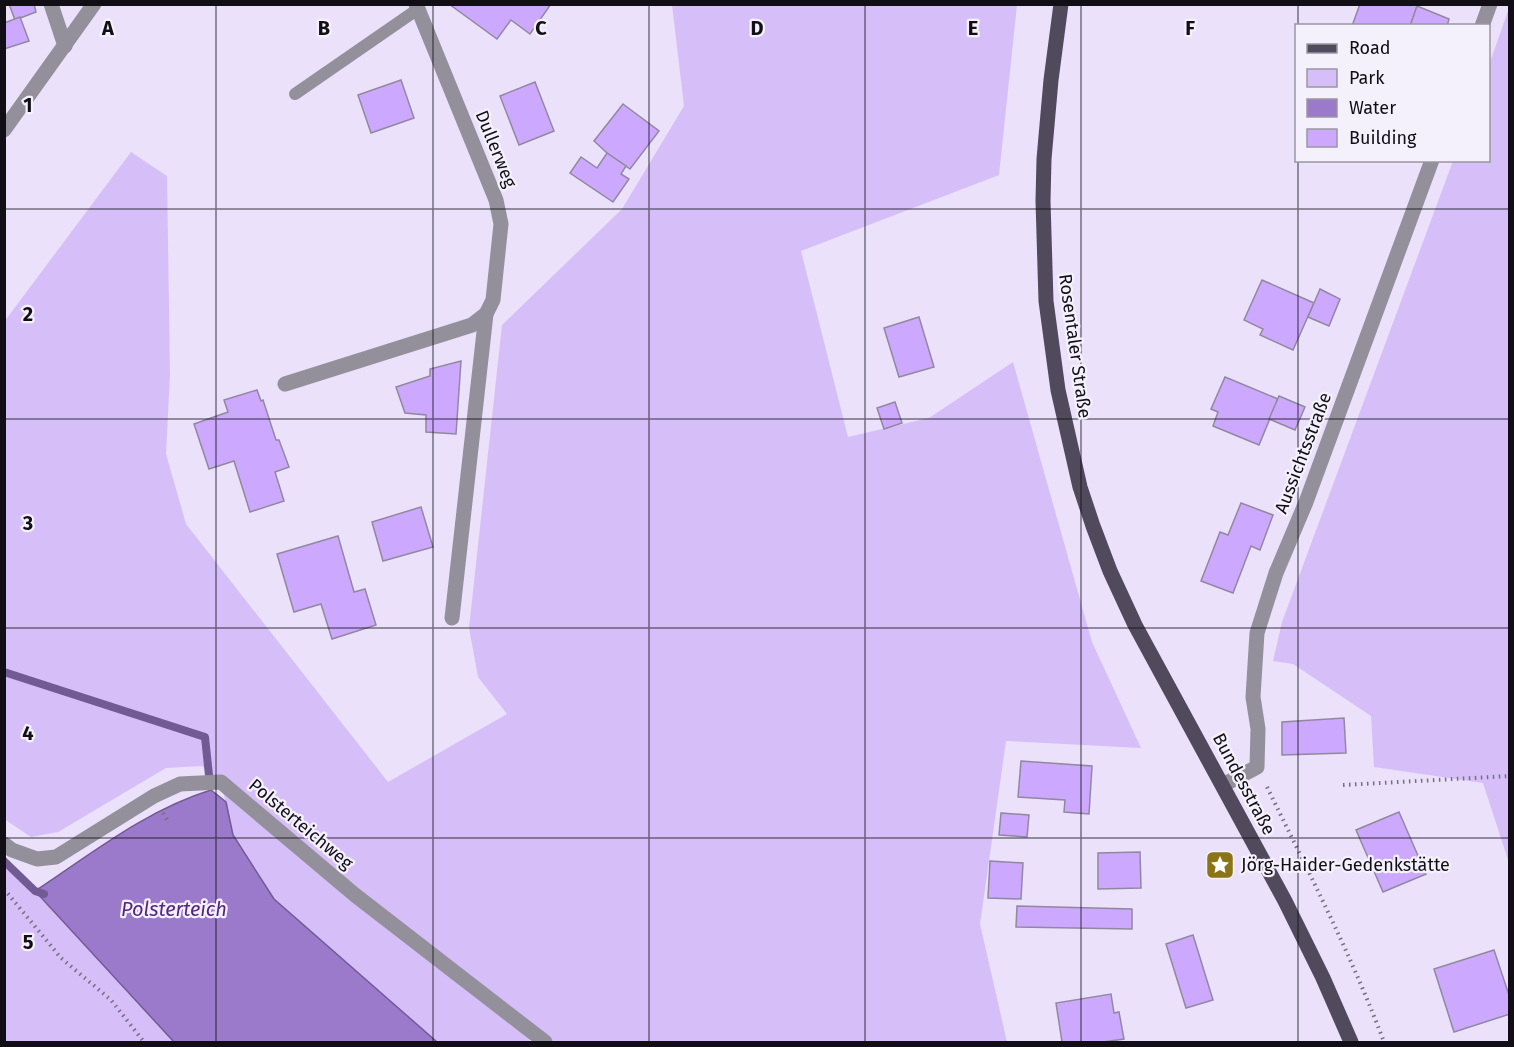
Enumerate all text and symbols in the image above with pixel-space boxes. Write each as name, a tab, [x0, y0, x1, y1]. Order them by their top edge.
text: A	[101, 16, 115, 40]
text: B	[318, 16, 330, 40]
text: C	[535, 16, 547, 40]
text: D	[750, 16, 764, 40]
text: E	[968, 16, 978, 40]
text: F	[1185, 16, 1195, 40]
legend	[1295, 24, 1490, 162]
text: Road	[1349, 37, 1391, 59]
text: Park	[1349, 67, 1385, 89]
text: 1	[23, 93, 33, 117]
text: Water	[1349, 97, 1396, 119]
street label: Dullerweg	[471, 107, 522, 191]
text: Building	[1349, 127, 1417, 149]
street label: Rosentaler Straße	[1054, 272, 1096, 420]
text: 2	[23, 302, 33, 326]
street label: Aussichtsstraße	[1270, 389, 1336, 517]
text: 3	[22, 511, 33, 535]
text: 4	[22, 721, 34, 745]
street label: Bundesstraße	[1208, 729, 1280, 839]
street label: Polsterteichweg	[244, 774, 358, 874]
place icon: Jörg-Haider-Gedenkstätte	[1204, 849, 1236, 881]
place label: Jörg-Haider-Gedenkstätte	[1241, 854, 1450, 876]
water label: Polsterteich	[121, 897, 227, 921]
text: 5	[23, 930, 34, 954]

